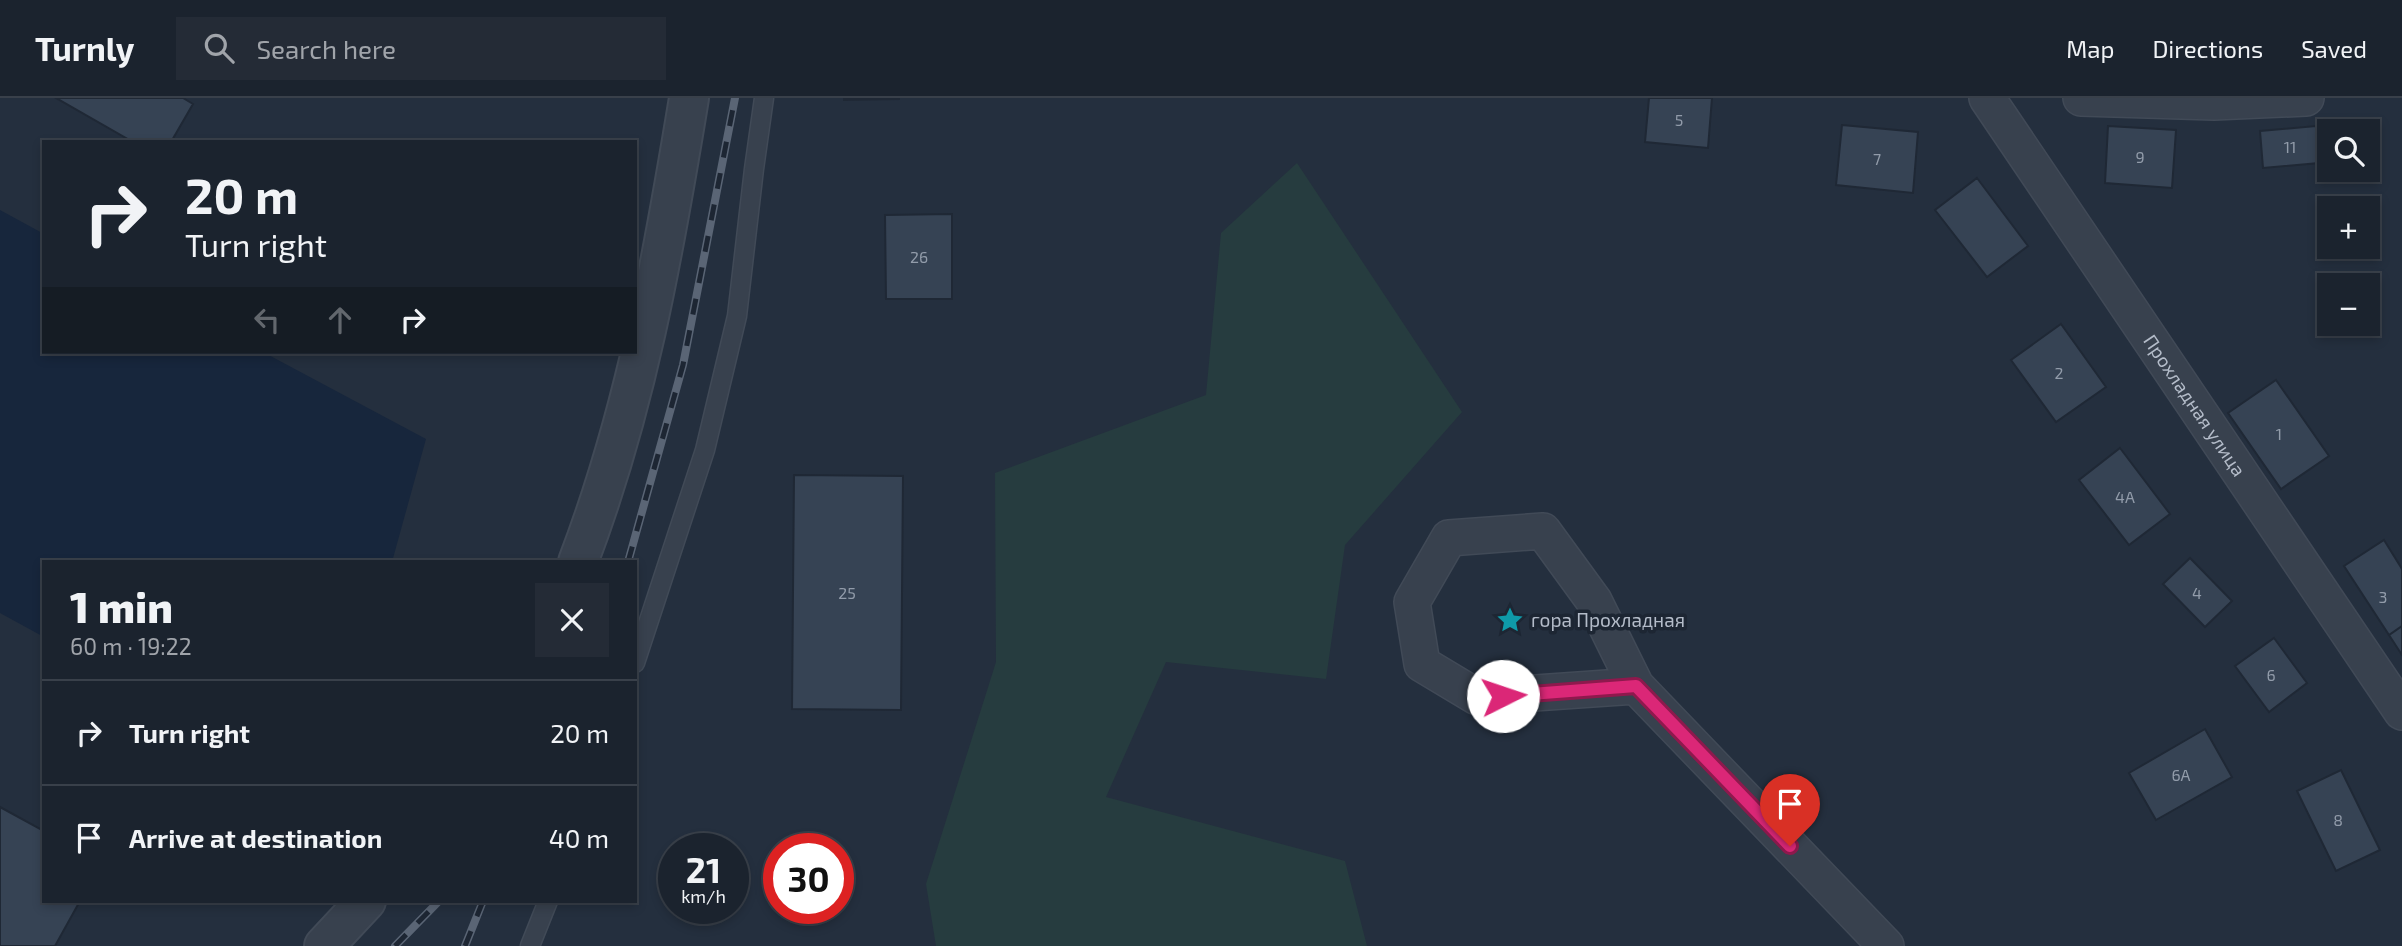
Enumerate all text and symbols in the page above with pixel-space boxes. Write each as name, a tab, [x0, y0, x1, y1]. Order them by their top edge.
search box	[176, 17, 666, 80]
text: Turnly	[35, 28, 134, 68]
icon: search	[200, 29, 238, 67]
text: Search here	[256, 33, 396, 64]
text: Map	[2066, 34, 2114, 63]
text: Directions	[2152, 34, 2263, 63]
text: Saved	[2301, 34, 2367, 63]
house number: 5	[1675, 110, 1683, 129]
map controls	[2317, 119, 2380, 336]
button: search	[2317, 119, 2380, 182]
house number: 11	[2284, 137, 2296, 156]
house number: 9	[2135, 147, 2145, 166]
house number: 7	[1873, 149, 1881, 168]
text: 20 m	[185, 165, 298, 224]
icon: right	[70, 168, 161, 259]
button: +	[2317, 196, 2380, 259]
text: Turn right	[185, 225, 327, 263]
house number: 26	[910, 247, 928, 266]
button: −	[2317, 273, 2380, 336]
icon: left	[248, 301, 286, 339]
icon: ahead	[321, 301, 359, 339]
icon: right	[394, 301, 432, 339]
street label: Прохладная улица	[2139, 330, 2251, 480]
house number: 2	[2055, 363, 2064, 382]
house number: 1	[2276, 424, 2282, 443]
house number: 4А	[2115, 487, 2135, 506]
text: 1 min	[70, 581, 173, 631]
button: close	[535, 583, 609, 657]
house number: 25	[838, 583, 856, 602]
house number: 4	[2192, 583, 2202, 602]
house number: 3	[2379, 587, 2387, 606]
place icon: гора Прохладная	[1495, 605, 1525, 635]
place label: гора Прохладная	[1531, 608, 1685, 631]
text: 60 m · 19:22	[70, 632, 192, 660]
position arrow	[1466, 659, 1540, 733]
house number: 6	[2266, 665, 2276, 684]
icon: right	[70, 714, 108, 752]
text: Turn right	[129, 717, 250, 748]
text: 20 m	[550, 717, 609, 748]
house number: 6А	[2171, 765, 2191, 784]
pin	[1760, 774, 1820, 846]
icon: arrive	[1771, 785, 1809, 823]
house number: 8	[2333, 810, 2343, 829]
icon: arrive	[70, 819, 108, 857]
text: Arrive at destination	[129, 822, 382, 853]
text: 40 m	[549, 822, 609, 853]
speed limit sign: 30	[763, 833, 854, 924]
text: 21	[686, 848, 721, 890]
text: km/h	[681, 885, 726, 907]

